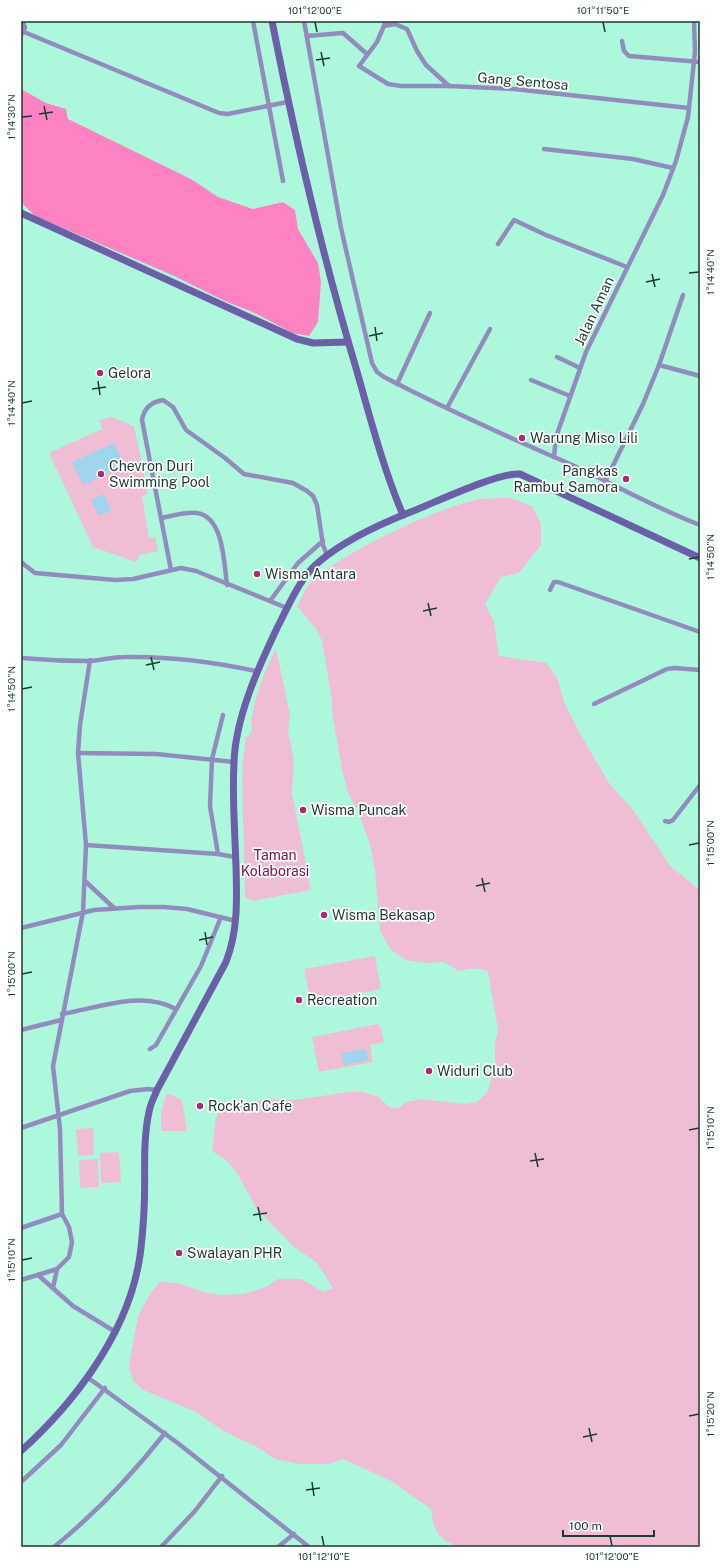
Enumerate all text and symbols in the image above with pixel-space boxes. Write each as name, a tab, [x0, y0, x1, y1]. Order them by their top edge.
text: 101°12'00"E	[288, 4, 342, 16]
text: 101°11'50"E	[577, 4, 629, 16]
street label: Gang Sentosa	[477, 69, 569, 93]
text: 1°14'30"N	[5, 94, 17, 140]
text: 1°14'40"N	[704, 249, 716, 295]
street label: Jalan Aman	[571, 274, 617, 348]
place label: Gelora	[108, 365, 151, 381]
marker: Gelora	[95, 368, 105, 378]
text: 1°14'40"N	[5, 380, 17, 426]
place label: Warung Miso Lili	[530, 430, 638, 446]
marker: Warung Miso Lili	[517, 433, 527, 443]
place label: Chevron Duri Swimming Pool	[109, 458, 210, 490]
place label: Pangkas Rambut Samora	[513, 463, 618, 495]
marker: Chevron Duri Swimming Pool	[96, 469, 106, 479]
marker: Pangkas Rambut Samora	[621, 474, 631, 484]
text: 1°14'50"N	[704, 534, 716, 580]
place label: Wisma Antara	[265, 566, 356, 582]
marker: Wisma Antara	[252, 569, 262, 579]
text: 1°14'50"N	[5, 666, 17, 712]
place label: Wisma Puncak	[311, 802, 407, 818]
marker: Wisma Puncak	[298, 805, 308, 815]
text: 1°15'00"N	[704, 820, 716, 866]
park label: Taman Kolaborasi	[241, 847, 309, 879]
place label: Wisma Bekasap	[332, 907, 435, 923]
marker: Wisma Bekasap	[319, 910, 329, 920]
text: 1°15'00"N	[5, 951, 17, 997]
place label: Recreation	[307, 992, 377, 1008]
marker: Recreation	[294, 995, 304, 1005]
place label: Widuri Club	[437, 1063, 513, 1079]
marker: Widuri Club	[424, 1066, 434, 1076]
place label: Rock'an Cafe	[208, 1098, 292, 1114]
marker: Rock'an Cafe	[195, 1101, 205, 1111]
text: 1°15'10"N	[704, 1106, 716, 1150]
text: 1°15'10"N	[5, 1238, 17, 1282]
place label: Swalayan PHR	[187, 1245, 282, 1261]
marker: Swalayan PHR	[174, 1248, 184, 1258]
text: 1°15'20"N	[704, 1391, 716, 1437]
scale bar	[563, 1512, 654, 1538]
text: 100 m	[569, 1519, 602, 1533]
text: 101°12'10"E	[298, 1550, 350, 1562]
text: 101°12'00"E	[585, 1550, 639, 1562]

